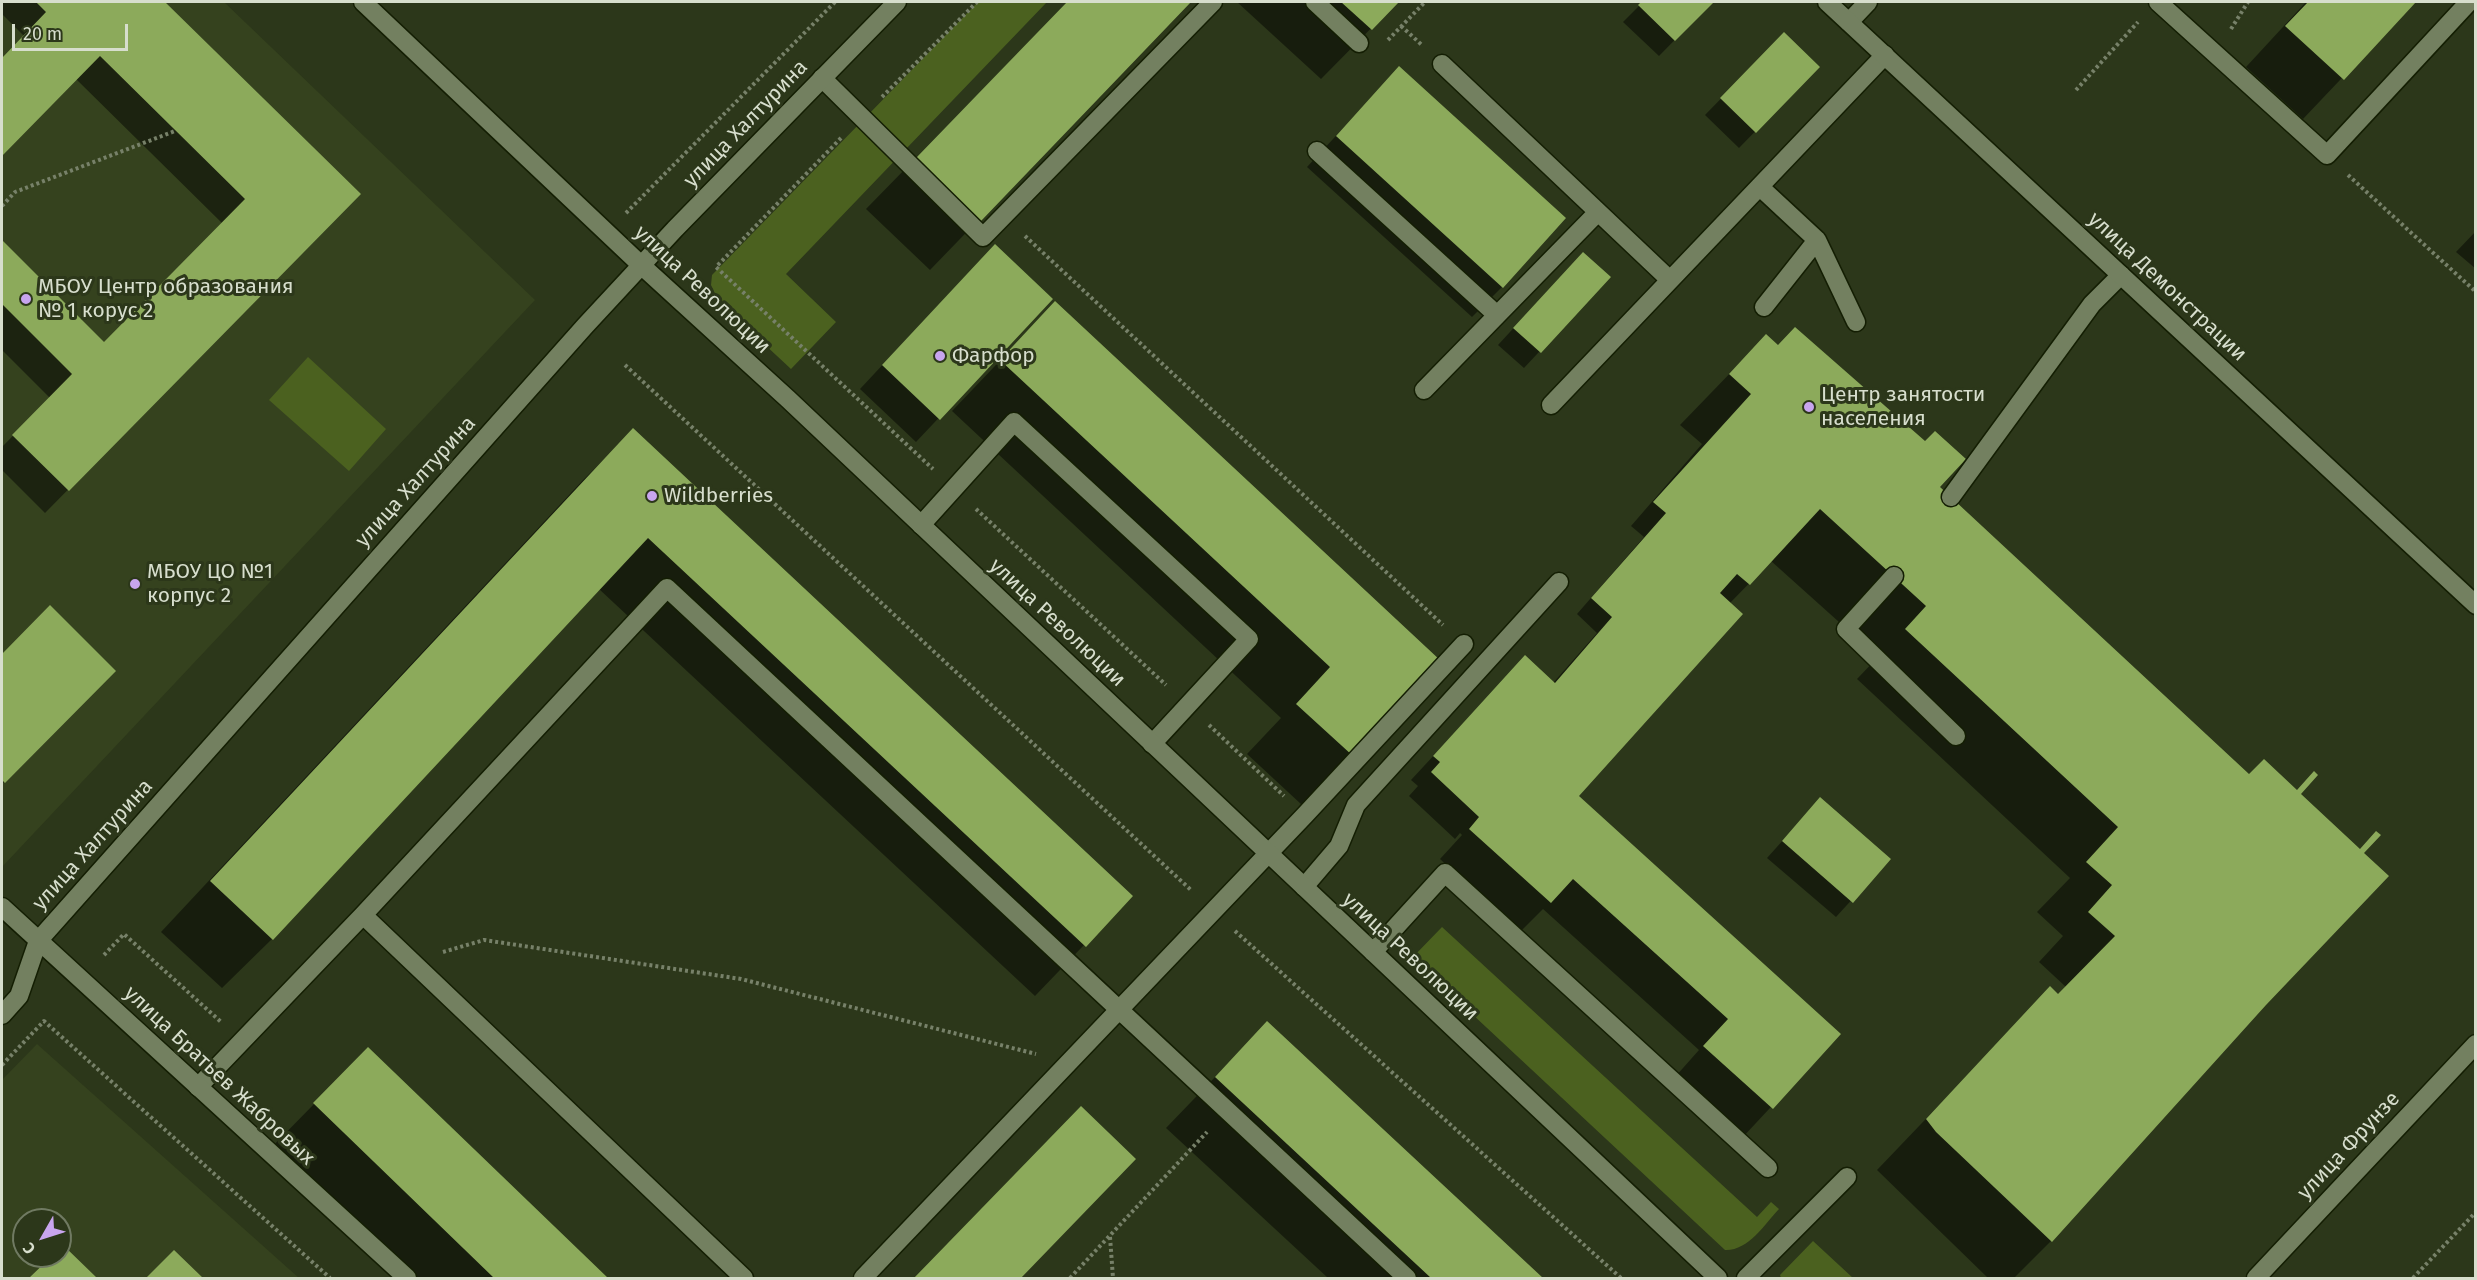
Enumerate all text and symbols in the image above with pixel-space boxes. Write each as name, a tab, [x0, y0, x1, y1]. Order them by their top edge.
scale bar	[15, 12, 130, 50]
text: 20 m	[23, 23, 62, 45]
street label: улица Халтурина	[679, 55, 813, 193]
street label: улица Демонстрации	[2082, 207, 2252, 367]
street label: улица Революции	[629, 220, 775, 360]
place label: МБОУ Центр образования № 1 корус 2	[38, 274, 294, 324]
marker: МБОУ Центр образования № 1 корус 2	[19, 292, 33, 306]
place label: Фарфор	[952, 343, 1035, 369]
marker: Фарфор	[933, 349, 947, 363]
place label: Центр занятости населения	[1821, 382, 1985, 432]
marker: Центр занятости населения	[1802, 400, 1816, 414]
street label: улица Халтурина	[351, 411, 481, 553]
place label: Wildberries	[664, 483, 773, 509]
marker: Wildberries	[645, 489, 659, 503]
street label: улица Революции	[984, 553, 1130, 693]
place label: МБОУ ЦО №1 корпус 2	[147, 559, 273, 609]
marker: МБОУ ЦО №1 корпус 2	[128, 577, 142, 591]
street label: улица Халтурина	[28, 774, 158, 916]
street label: улица Революции	[1337, 887, 1483, 1027]
street label: улица Братьев Жабровых	[118, 981, 320, 1171]
street label: улица Фрунзе	[2293, 1087, 2405, 1205]
north arrow	[12, 1208, 72, 1268]
text: С	[19, 1239, 39, 1258]

